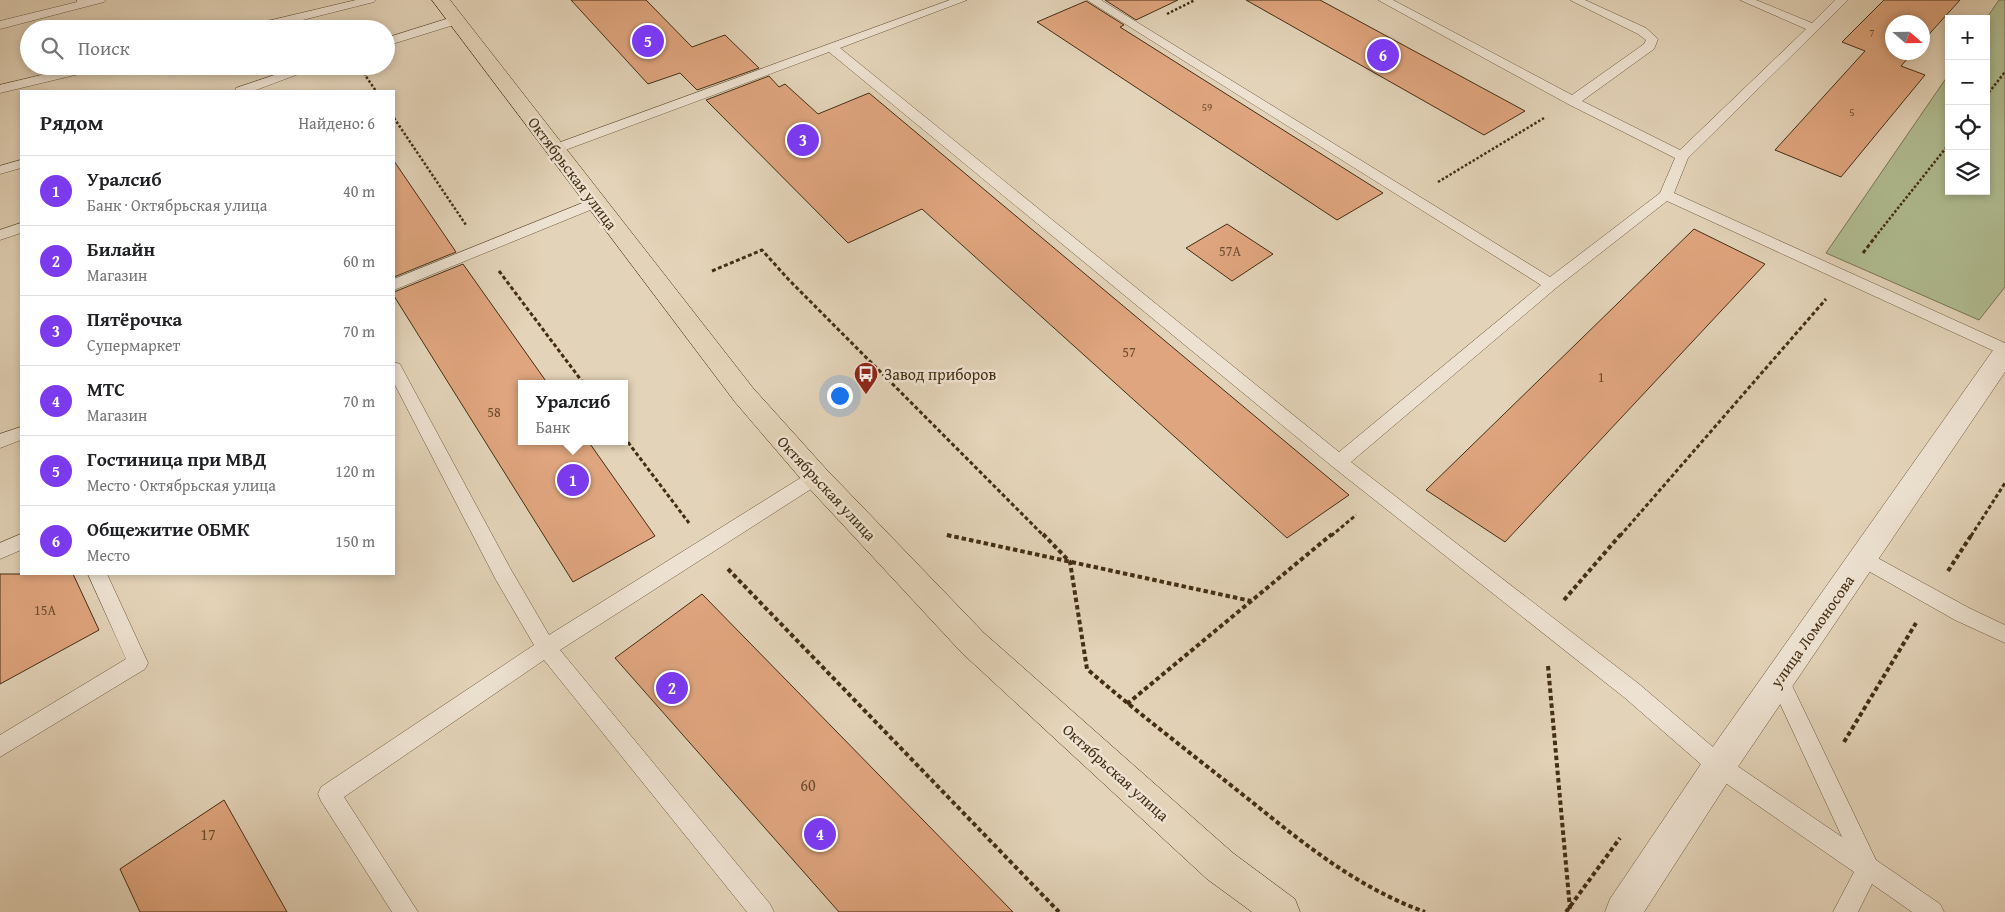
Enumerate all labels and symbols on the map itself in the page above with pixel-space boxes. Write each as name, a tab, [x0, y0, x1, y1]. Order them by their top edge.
north arrow	[1885, 15, 1930, 60]
pin: 5	[632, 22, 664, 60]
house number: 7	[1869, 24, 1875, 40]
pin: 6	[1367, 36, 1399, 74]
house number: 59	[1202, 99, 1212, 115]
house number: 5	[1849, 104, 1855, 120]
street label: Октябрьская улица	[522, 111, 624, 235]
pin: 3	[787, 121, 819, 159]
house number: 57А	[1219, 241, 1241, 261]
house number: 57	[1122, 342, 1136, 362]
bus stop icon: Завод приборов	[853, 361, 879, 395]
place label: Завод приборов	[884, 362, 996, 386]
house number: 1	[1598, 367, 1604, 387]
your location	[827, 383, 853, 409]
house number: 58	[487, 402, 501, 422]
street label: Октябрьская улица	[772, 430, 882, 546]
pin: 1	[557, 461, 589, 499]
street label: улица Ломоносова	[1764, 569, 1860, 693]
house number: 15А	[34, 600, 56, 620]
pin: 2	[656, 669, 688, 707]
street label: Октябрьская улица	[1057, 718, 1175, 827]
house number: 60	[800, 773, 816, 797]
pin: 4	[804, 815, 836, 853]
house number: 17	[200, 822, 216, 846]

